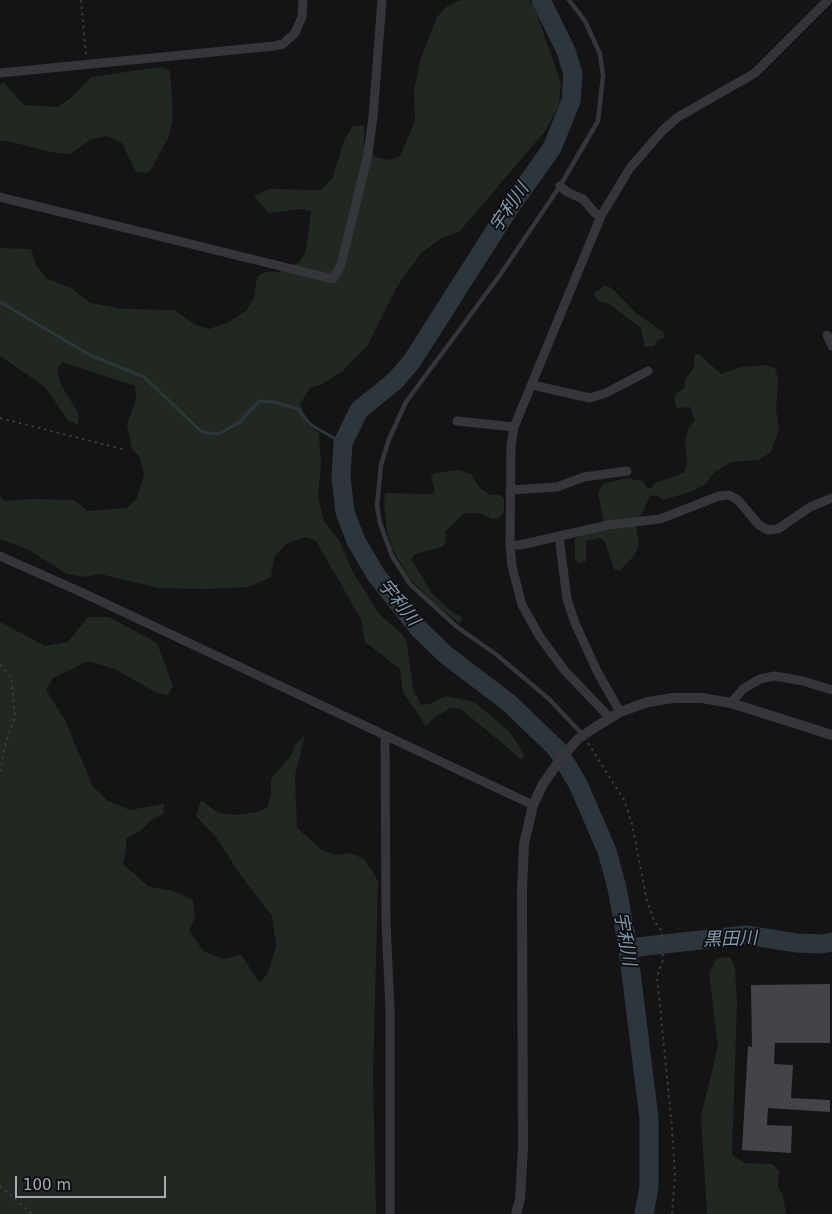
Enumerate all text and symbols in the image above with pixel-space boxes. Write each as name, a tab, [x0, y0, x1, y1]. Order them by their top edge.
water label: 宇利川	[486, 180, 534, 236]
water label: 宇利川	[373, 575, 423, 631]
water label: 宇利川	[609, 911, 639, 967]
water label: 黒田川	[703, 928, 757, 952]
scale bar	[18, 1166, 169, 1198]
text: 100 m	[23, 1176, 71, 1194]

